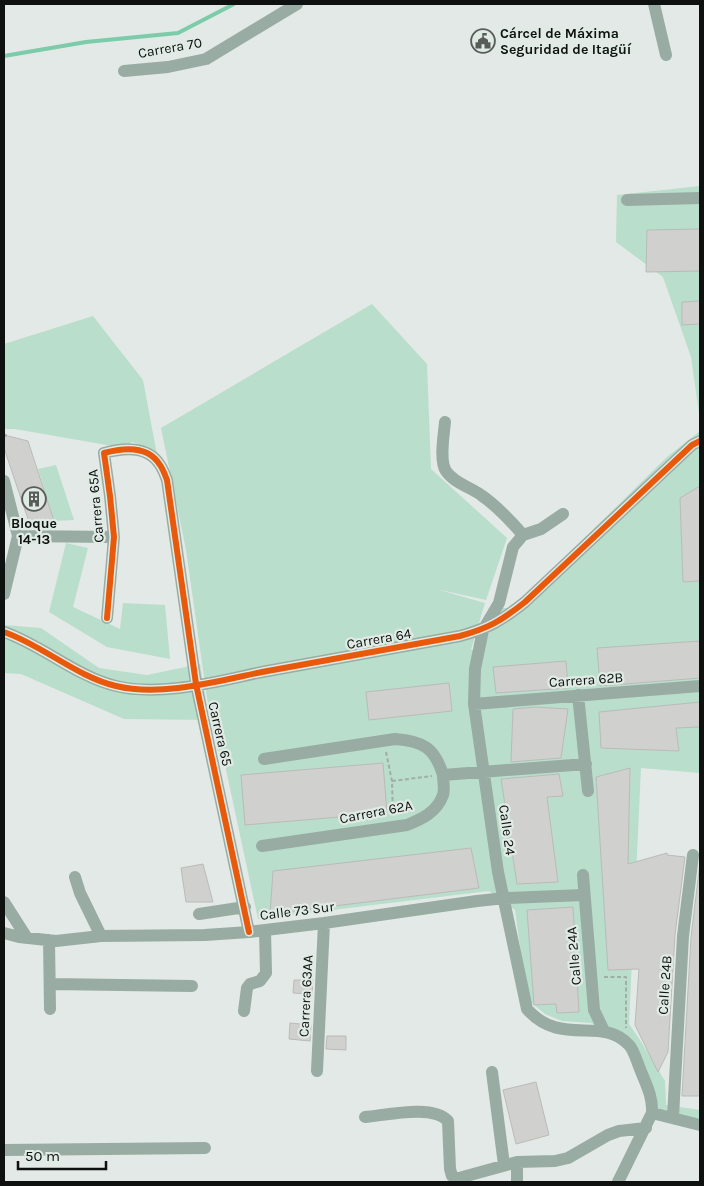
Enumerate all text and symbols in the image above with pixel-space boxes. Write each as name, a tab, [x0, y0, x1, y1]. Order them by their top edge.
place label: Cárcel de Máxima Seguridad de Itagüí	[500, 25, 632, 58]
public building icon: Cárcel de Máxima Seguridad de Itagüí	[470, 28, 496, 54]
street label: Carrera 70	[137, 34, 203, 62]
street label: Carrera 65A	[84, 469, 108, 543]
building icon: Bloque 14-13	[21, 486, 47, 512]
place label: Bloque 14-13	[11, 515, 57, 548]
street label: Carrera 64	[345, 625, 413, 653]
street label: Carrera 62B	[548, 669, 624, 691]
street label: Carrera 65	[204, 700, 236, 768]
street label: Carrera 62A	[338, 797, 414, 827]
street label: Calle 24	[495, 804, 519, 856]
street label: Calle 73 Sur	[259, 898, 336, 924]
street label: Calle 24A	[563, 926, 585, 986]
street label: Carrera 63AA	[295, 955, 317, 1037]
street label: Calle 24B	[654, 955, 676, 1015]
scale bar	[18, 1138, 105, 1170]
text: 50 m	[25, 1147, 60, 1165]

